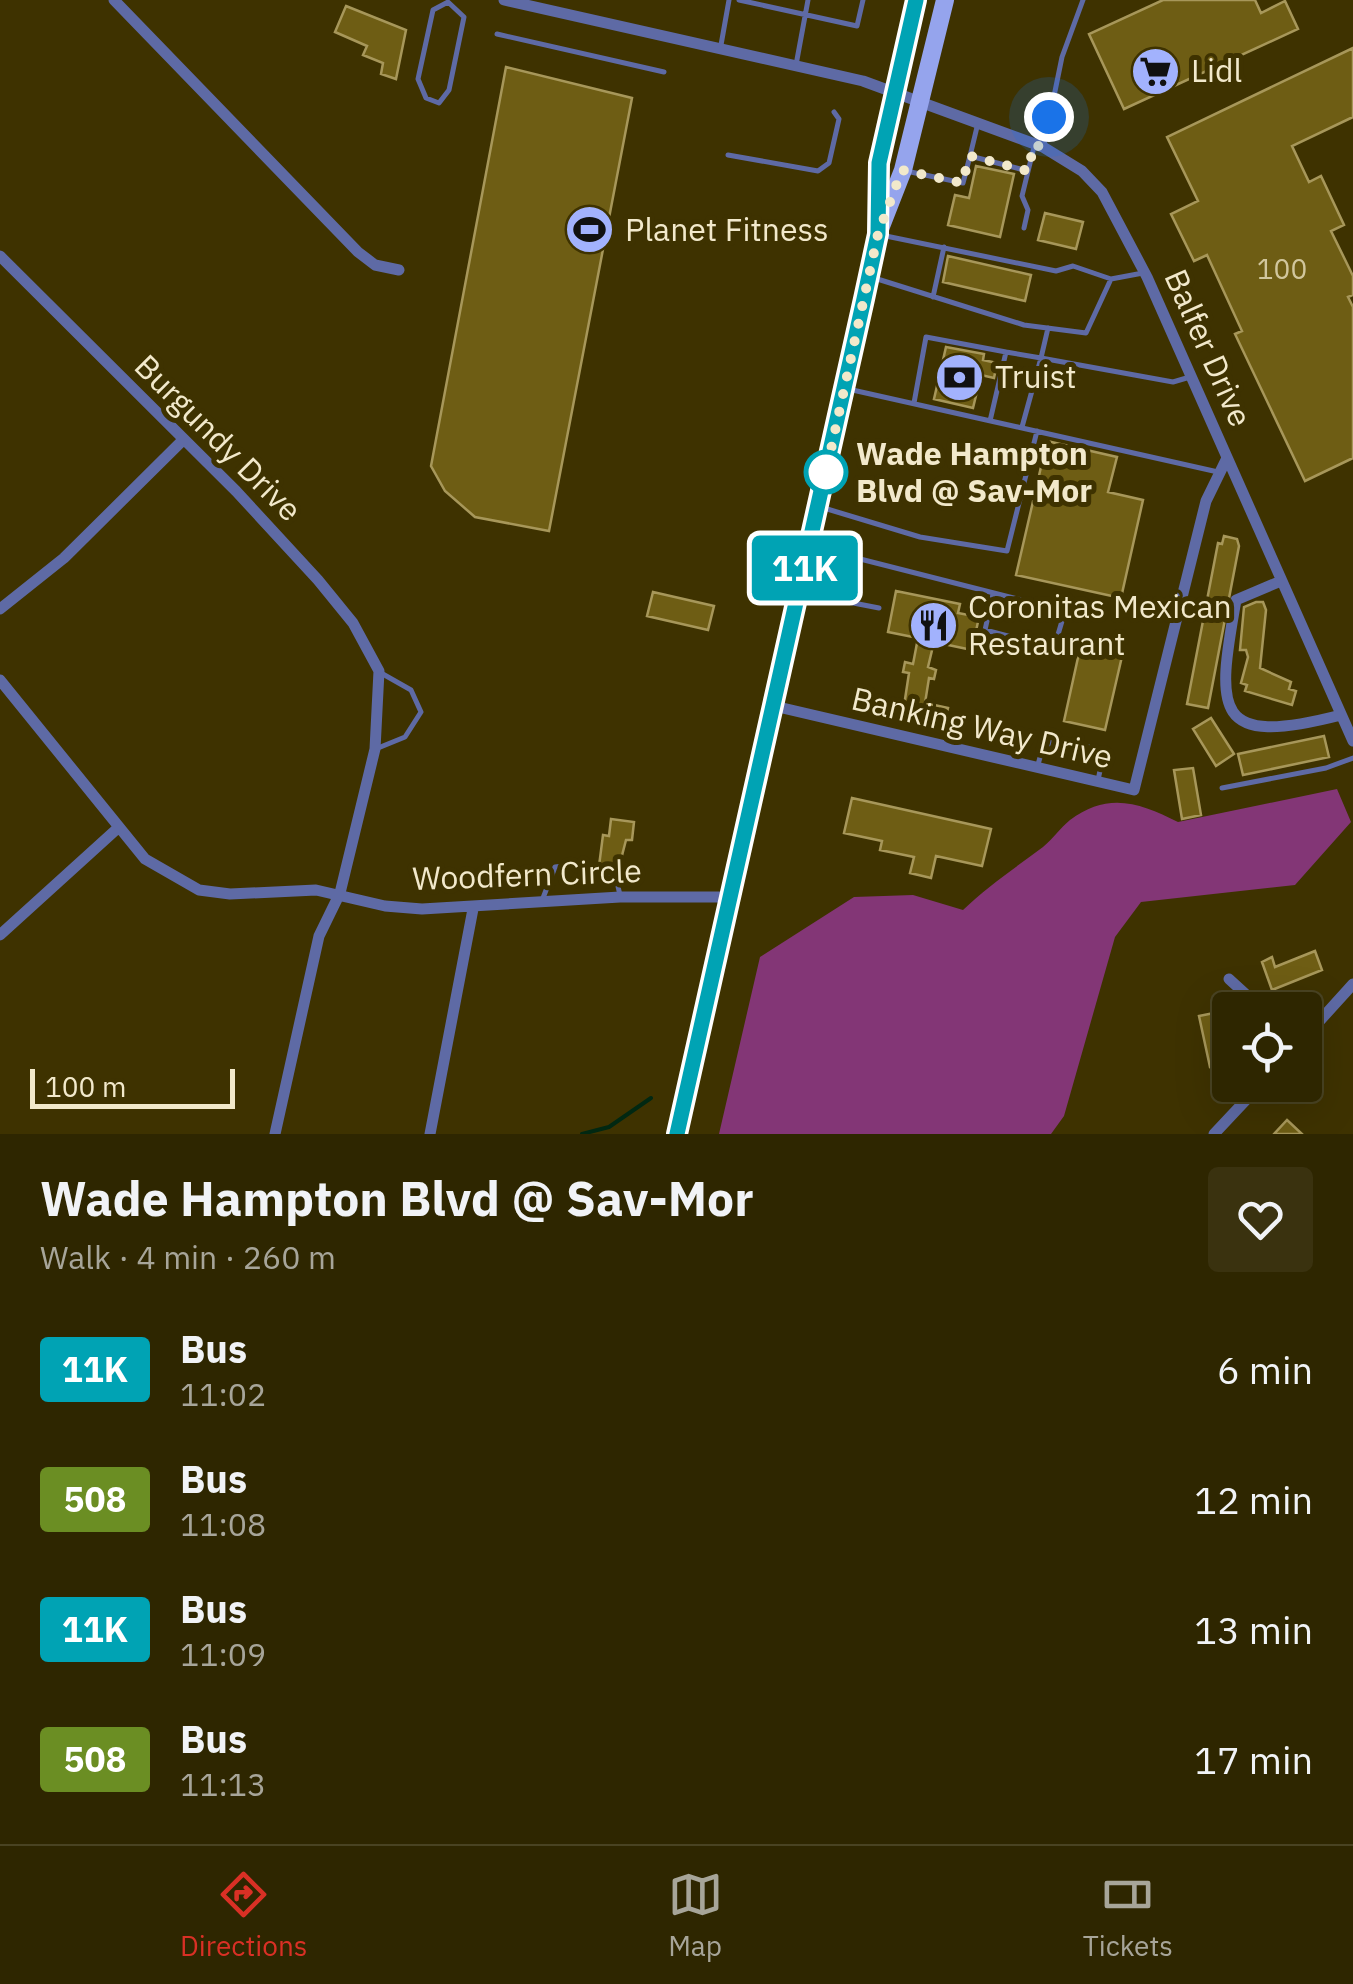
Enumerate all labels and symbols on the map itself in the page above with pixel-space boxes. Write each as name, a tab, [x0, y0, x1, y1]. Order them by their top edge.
supermarket icon: Lidl	[1130, 45, 1182, 97]
place label: Lidl	[1191, 49, 1242, 91]
your location	[1024, 92, 1074, 142]
sports icon: Planet Fitness	[564, 204, 616, 256]
place label: Planet Fitness	[625, 208, 829, 250]
house number: 100	[1257, 250, 1307, 287]
street label: Balfer Drive	[1156, 262, 1262, 433]
street label: Burgundy Drive	[126, 345, 311, 530]
bank icon: Truist	[934, 351, 986, 403]
place label: Truist	[995, 355, 1076, 397]
place label: Wade Hampton Blvd @ Sav-Mor	[856, 432, 1092, 511]
marker: Wade Hampton Blvd @ Sav-Mor	[805, 451, 847, 493]
line badge: 11K	[748, 536, 862, 600]
place label: Coronitas Mexican Restaurant	[968, 585, 1232, 664]
restaurant icon: Coronitas Mexican Restaurant	[907, 599, 959, 651]
street label: Banking Way Drive	[848, 677, 1117, 777]
street label: Woodfern Circle	[412, 849, 642, 899]
scale bar	[30, 1064, 235, 1108]

